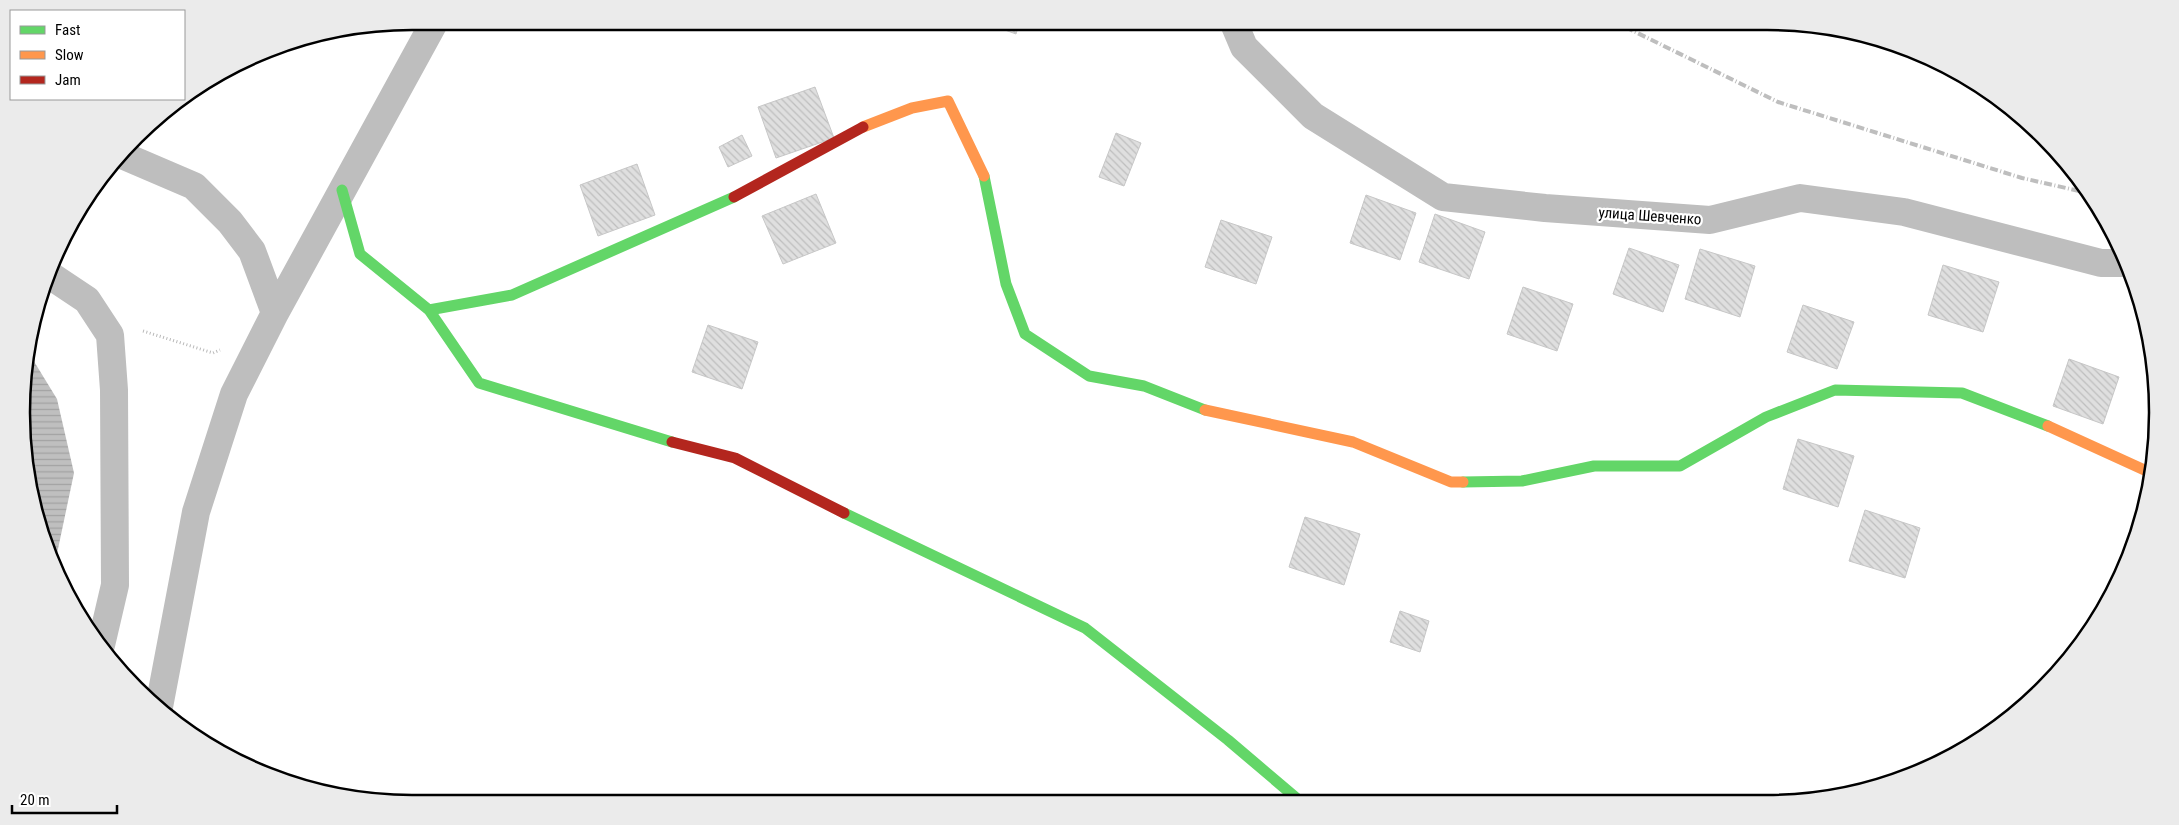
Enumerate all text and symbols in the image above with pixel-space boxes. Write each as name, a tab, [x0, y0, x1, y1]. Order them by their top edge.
legend	[10, 10, 185, 100]
text: Fast	[55, 21, 80, 39]
text: Slow	[55, 46, 84, 64]
text: Jam	[55, 71, 81, 89]
street label: улица Шевченко	[1598, 203, 1702, 229]
scale bar	[12, 782, 118, 814]
text: 20 m	[20, 791, 50, 809]

